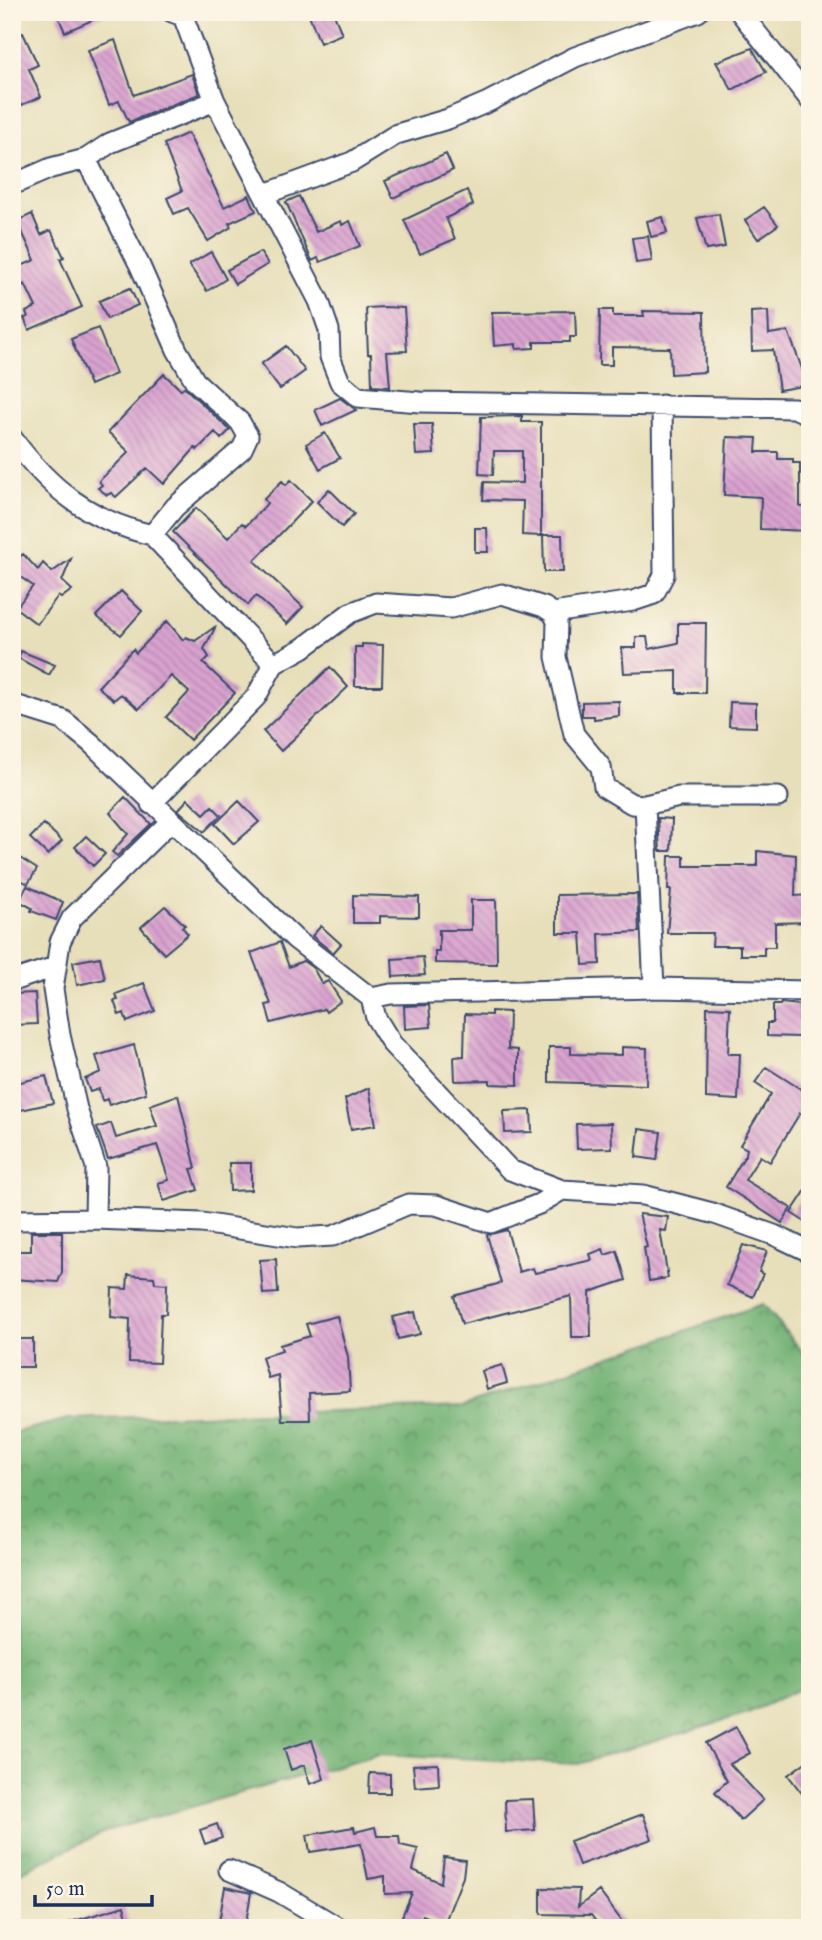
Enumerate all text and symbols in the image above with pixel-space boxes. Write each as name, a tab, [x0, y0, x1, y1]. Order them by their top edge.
scale bar	[35, 1863, 152, 1907]
text: 50 m	[46, 1876, 85, 1903]

